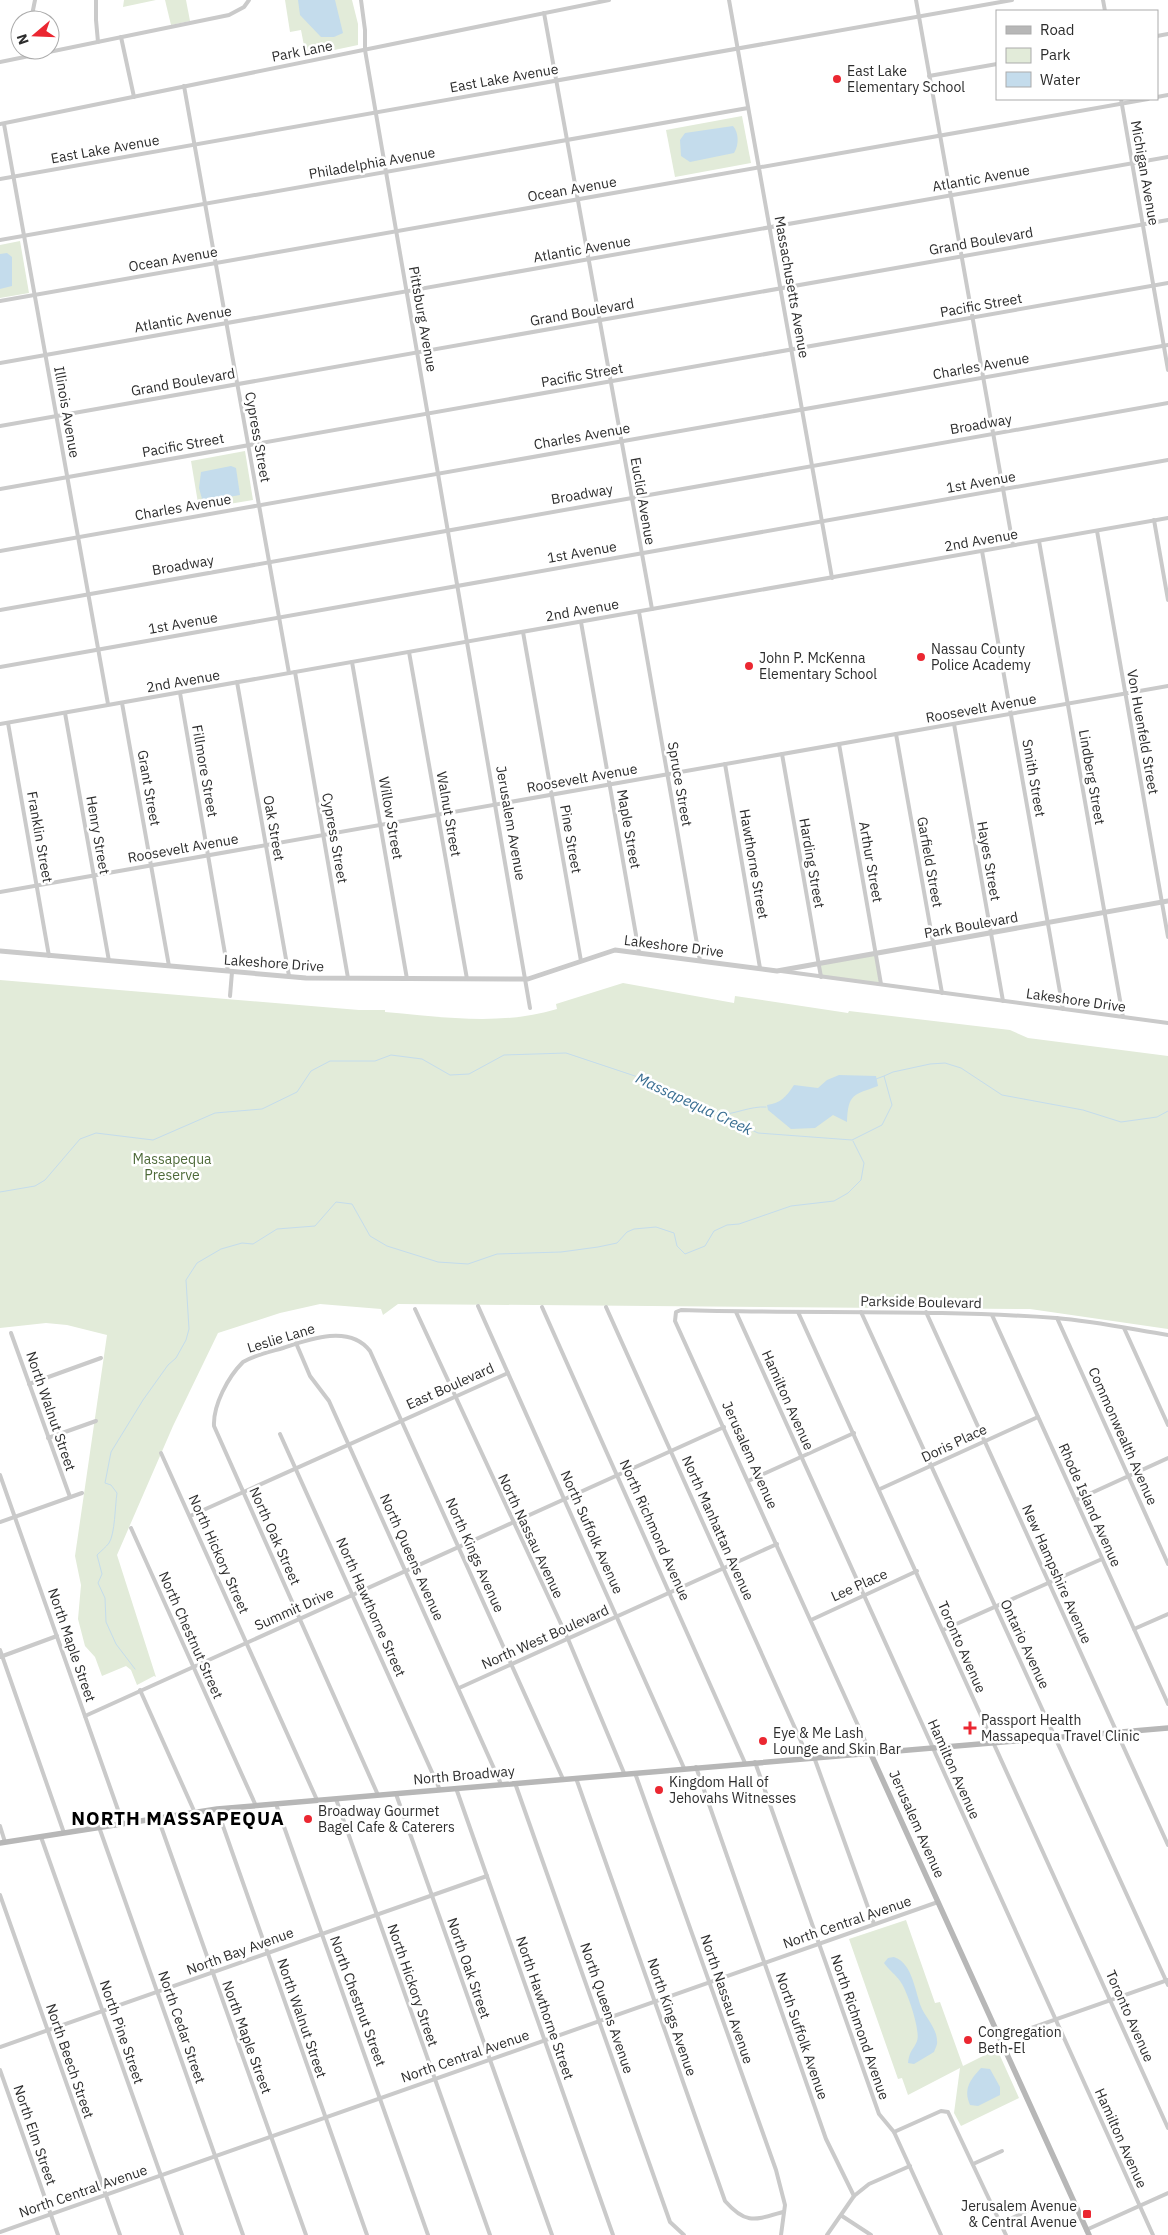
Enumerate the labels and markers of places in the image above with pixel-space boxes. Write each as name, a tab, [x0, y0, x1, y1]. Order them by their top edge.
place label: East Lake Elementary School	[847, 62, 965, 96]
marker: East Lake Elementary School	[831, 73, 843, 85]
place label: Nassau County Police Academy	[931, 640, 1031, 674]
place label: John P. McKenna Elementary School	[759, 649, 877, 683]
marker: Nassau County Police Academy	[915, 651, 927, 663]
marker: John P. McKenna Elementary School	[743, 660, 755, 672]
place label: Passport Health Massapequa Travel Clinic	[981, 1711, 1139, 1745]
marker: Passport Health Massapequa Travel Clinic	[963, 1721, 977, 1735]
place label: Eye & Me Lash Lounge and Skin Bar	[773, 1724, 901, 1758]
marker: Eye & Me Lash Lounge and Skin Bar	[757, 1735, 769, 1747]
place label: Kingdom Hall of Jehovahs Witnesses	[669, 1773, 797, 1807]
marker: Kingdom Hall of Jehovahs Witnesses	[653, 1784, 665, 1796]
place label: Broadway Gourmet Bagel Cafe & Caterers	[318, 1802, 455, 1836]
marker: Broadway Gourmet Bagel Cafe & Caterers	[302, 1813, 314, 1825]
place label: Congregation Beth-El	[978, 2023, 1062, 2057]
marker: Congregation Beth-El	[962, 2034, 974, 2046]
place label: Jerusalem Avenue & Central Avenue	[961, 2197, 1077, 2231]
marker: Jerusalem Avenue & Central Avenue	[1081, 2208, 1093, 2220]

